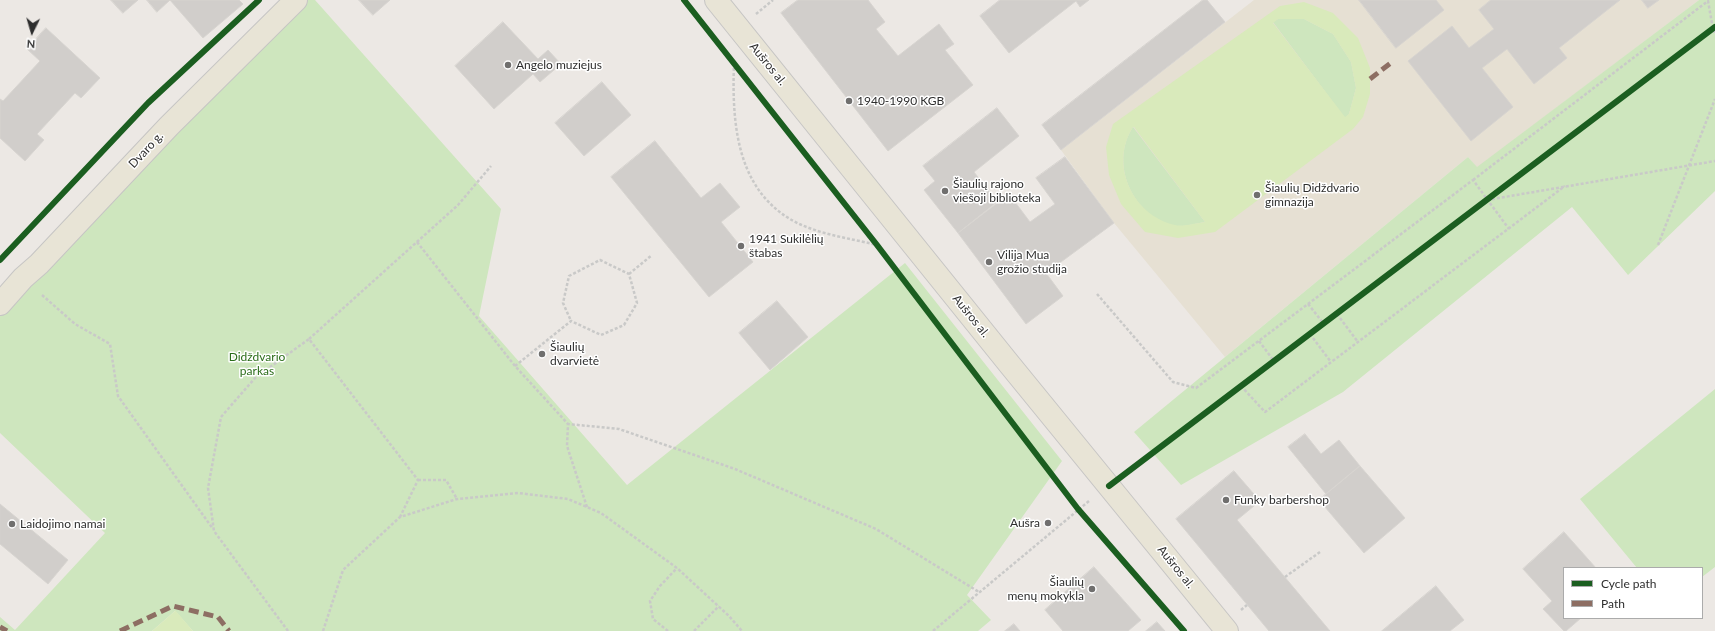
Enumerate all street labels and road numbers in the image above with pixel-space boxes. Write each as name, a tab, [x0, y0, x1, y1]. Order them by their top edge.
street label: Aušros al.	[746, 40, 790, 88]
street label: Dvaro g.	[126, 129, 166, 171]
street label: Aušros al.	[949, 292, 993, 340]
street label: Aušros al.	[1154, 543, 1198, 591]

